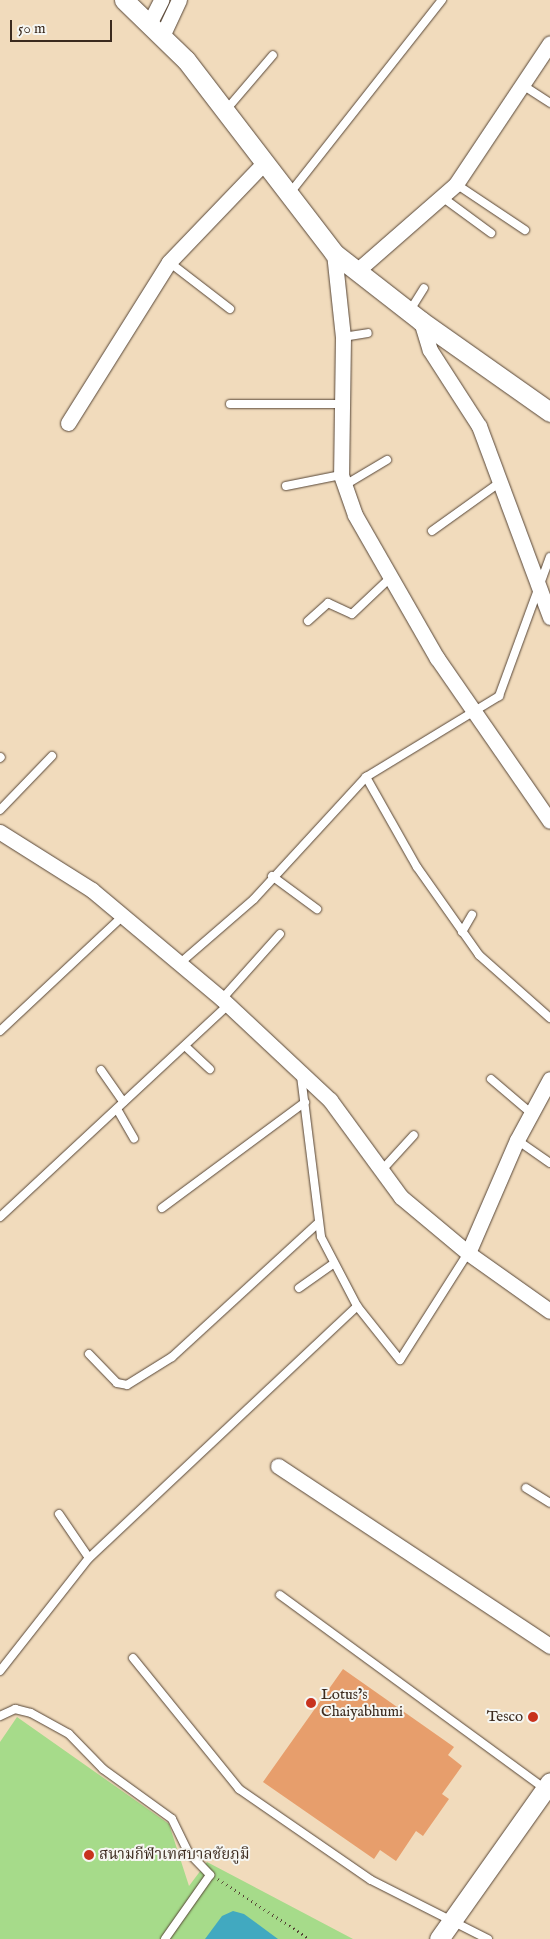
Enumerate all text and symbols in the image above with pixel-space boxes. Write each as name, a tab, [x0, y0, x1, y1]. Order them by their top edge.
scale bar	[12, 10, 115, 42]
text: 50 m	[18, 19, 46, 38]
place label: Lotus’s Chaiyabhumi	[321, 1685, 403, 1720]
marker: Lotus’s Chaiyabhumi	[305, 1697, 317, 1709]
place label: Tesco	[487, 1708, 523, 1726]
marker: Tesco	[527, 1711, 539, 1723]
place label: สนามกีฬาเทศบาลชัยภูมิ	[99, 1846, 250, 1864]
marker: สนามกีฬาเทศบาลชัยภูมิ	[83, 1849, 95, 1861]

